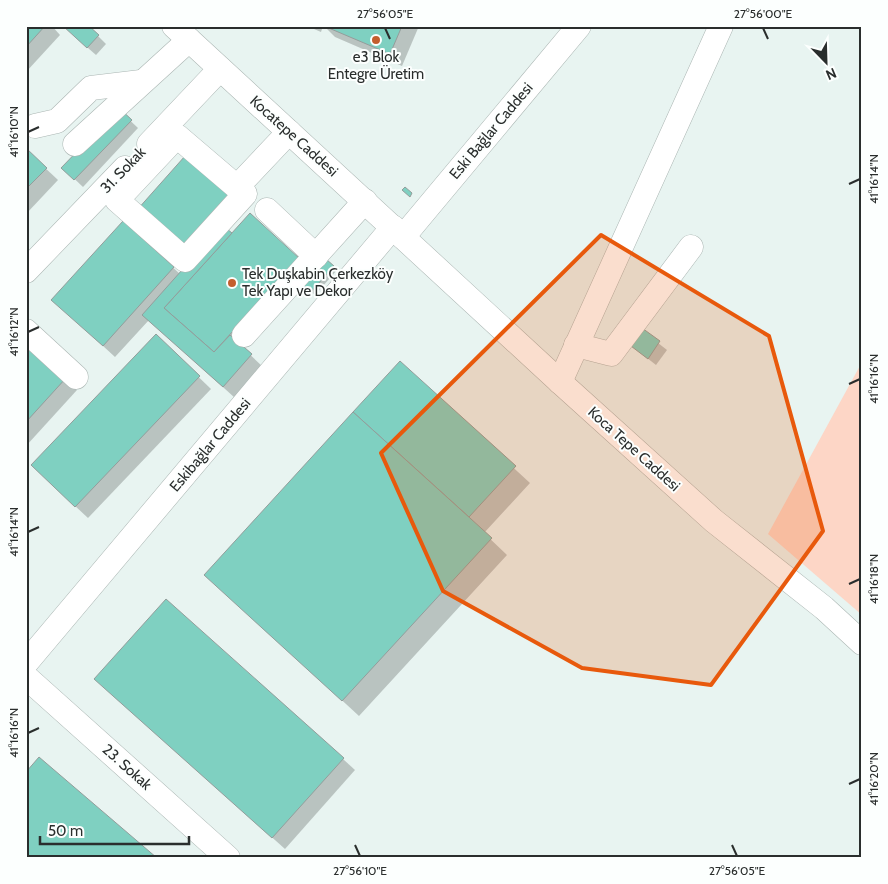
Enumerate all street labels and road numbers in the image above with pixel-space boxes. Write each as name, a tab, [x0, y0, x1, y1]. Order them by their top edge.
street label: Eski Bağlar Caddesi	[445, 79, 537, 183]
street label: Kocatepe Caddesi	[246, 92, 342, 180]
street label: 31. Sokak	[97, 143, 149, 197]
street label: Eskibağlar Caddesi	[166, 395, 254, 495]
street label: Koca Tepe Caddesi	[584, 403, 684, 495]
street label: 23. Sokak	[99, 740, 156, 794]

